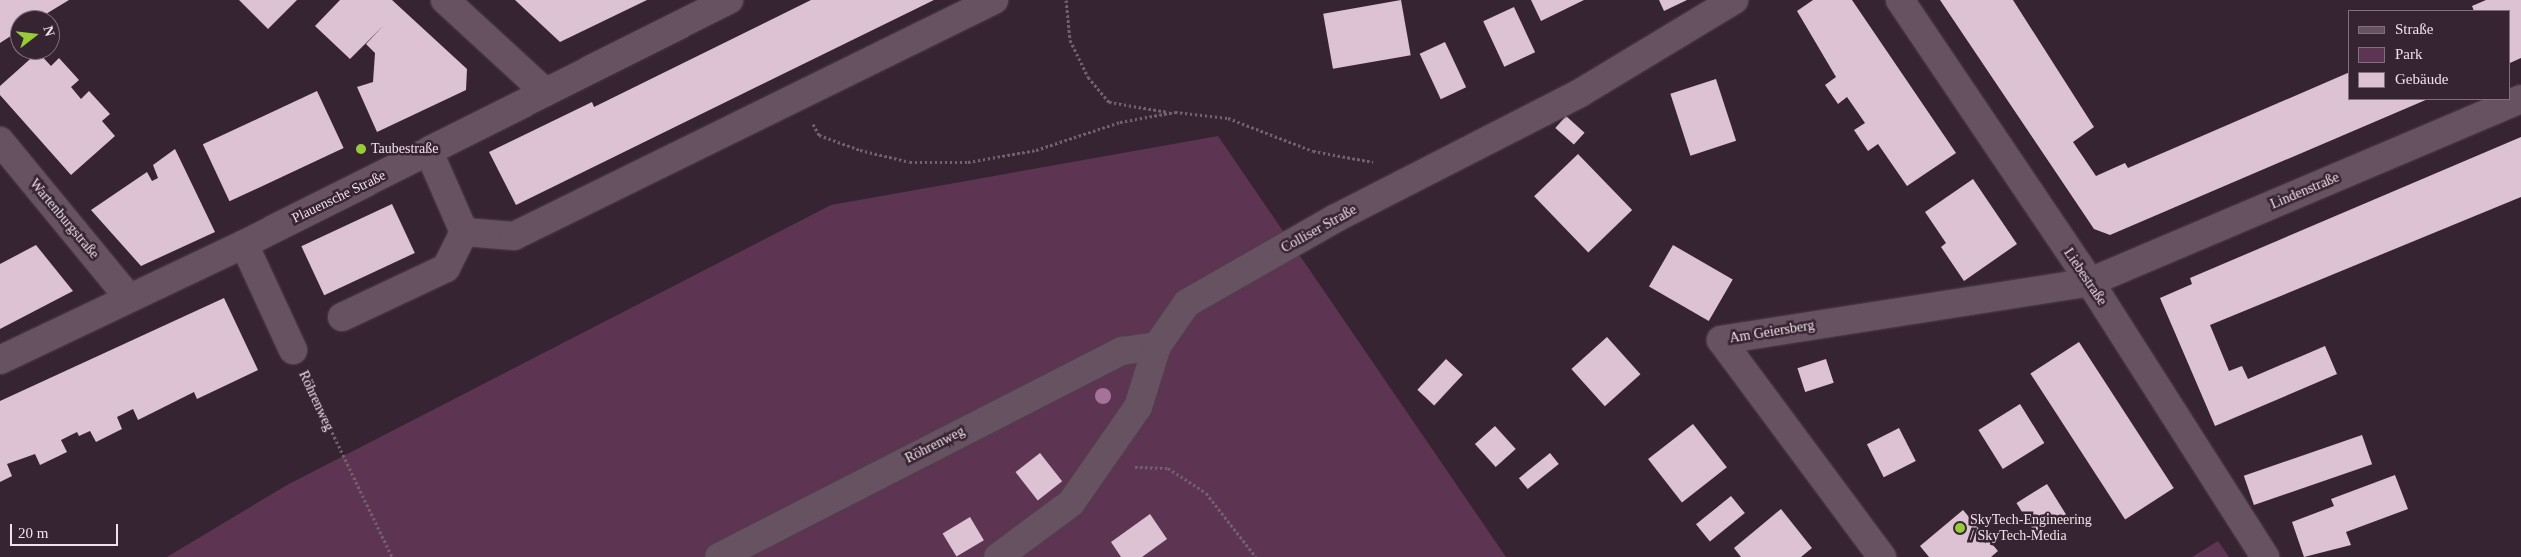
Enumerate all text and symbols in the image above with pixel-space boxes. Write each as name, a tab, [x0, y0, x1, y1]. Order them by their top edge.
north arrow	[10, 10, 60, 60]
legend	[2348, 10, 2511, 100]
text: Straße	[2395, 21, 2433, 37]
text: N	[40, 24, 58, 38]
text: Park	[2395, 46, 2423, 62]
text: Gebäude	[2395, 71, 2448, 87]
place label: Taubestraße	[371, 141, 438, 157]
marker: Taubestraße	[355, 143, 367, 155]
street label: Plauensche Straße	[289, 167, 389, 227]
street label: Lindenstraße	[2268, 169, 2342, 213]
street label: Wartenburgstraße	[26, 176, 102, 262]
street label: Colliser Straße	[1278, 201, 1360, 257]
street label: Liebestraße	[2060, 245, 2110, 309]
street label: Am Geiersberg	[1728, 317, 1816, 347]
street label: Röhrenweg	[295, 368, 337, 434]
street label: Röhrenweg	[902, 423, 968, 467]
place label: SkyTech-Engineering / SkyTech-Media	[1970, 512, 2092, 544]
scale bar	[12, 514, 120, 546]
marker: SkyTech-Engineering / SkyTech-Media	[1954, 522, 1966, 534]
text: 20 m	[18, 525, 48, 541]

